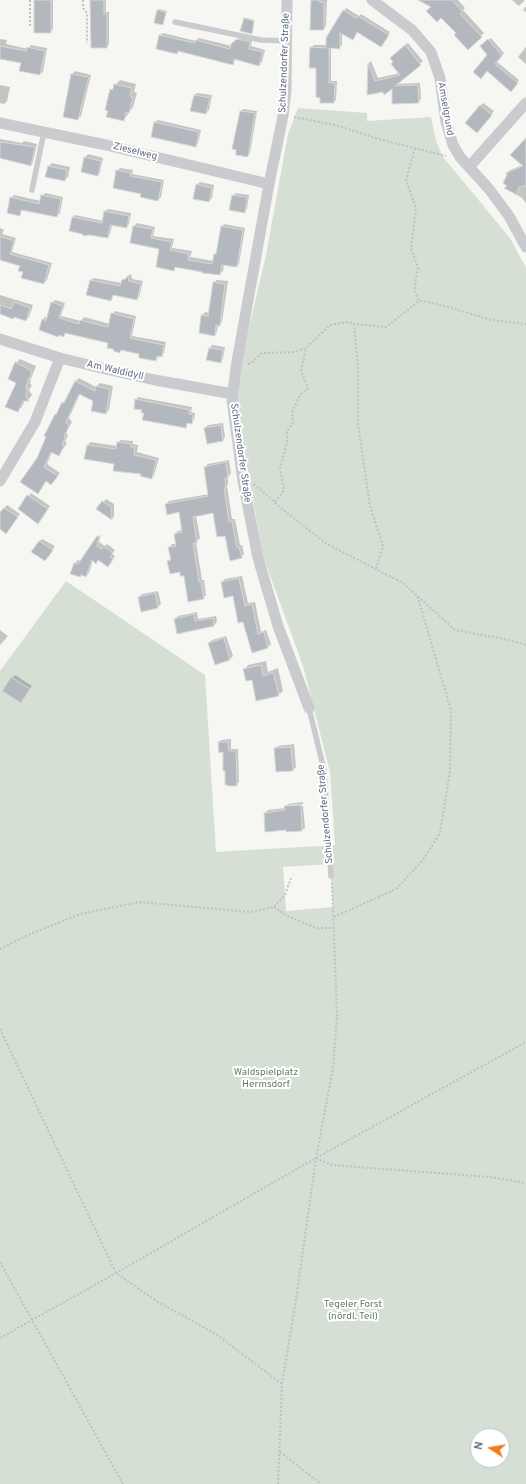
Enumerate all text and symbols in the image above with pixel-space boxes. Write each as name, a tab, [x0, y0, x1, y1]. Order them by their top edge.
street label: Schulzendorfer Straße	[277, 13, 293, 113]
street label: Amselgrund	[434, 81, 456, 137]
street label: Zieselweg	[112, 141, 158, 163]
street label: Am Waldidyll	[85, 359, 145, 383]
street label: Schulzendorfer Straße	[227, 403, 253, 503]
street label: Schulzendorfer Straße	[316, 764, 336, 864]
park label: Waldspielplatz Hermsdorf	[234, 1067, 298, 1090]
park label: Tegeler Forst (nördl. Teil)	[324, 1299, 382, 1322]
north arrow	[470, 1428, 510, 1468]
text: N	[472, 1440, 487, 1451]

